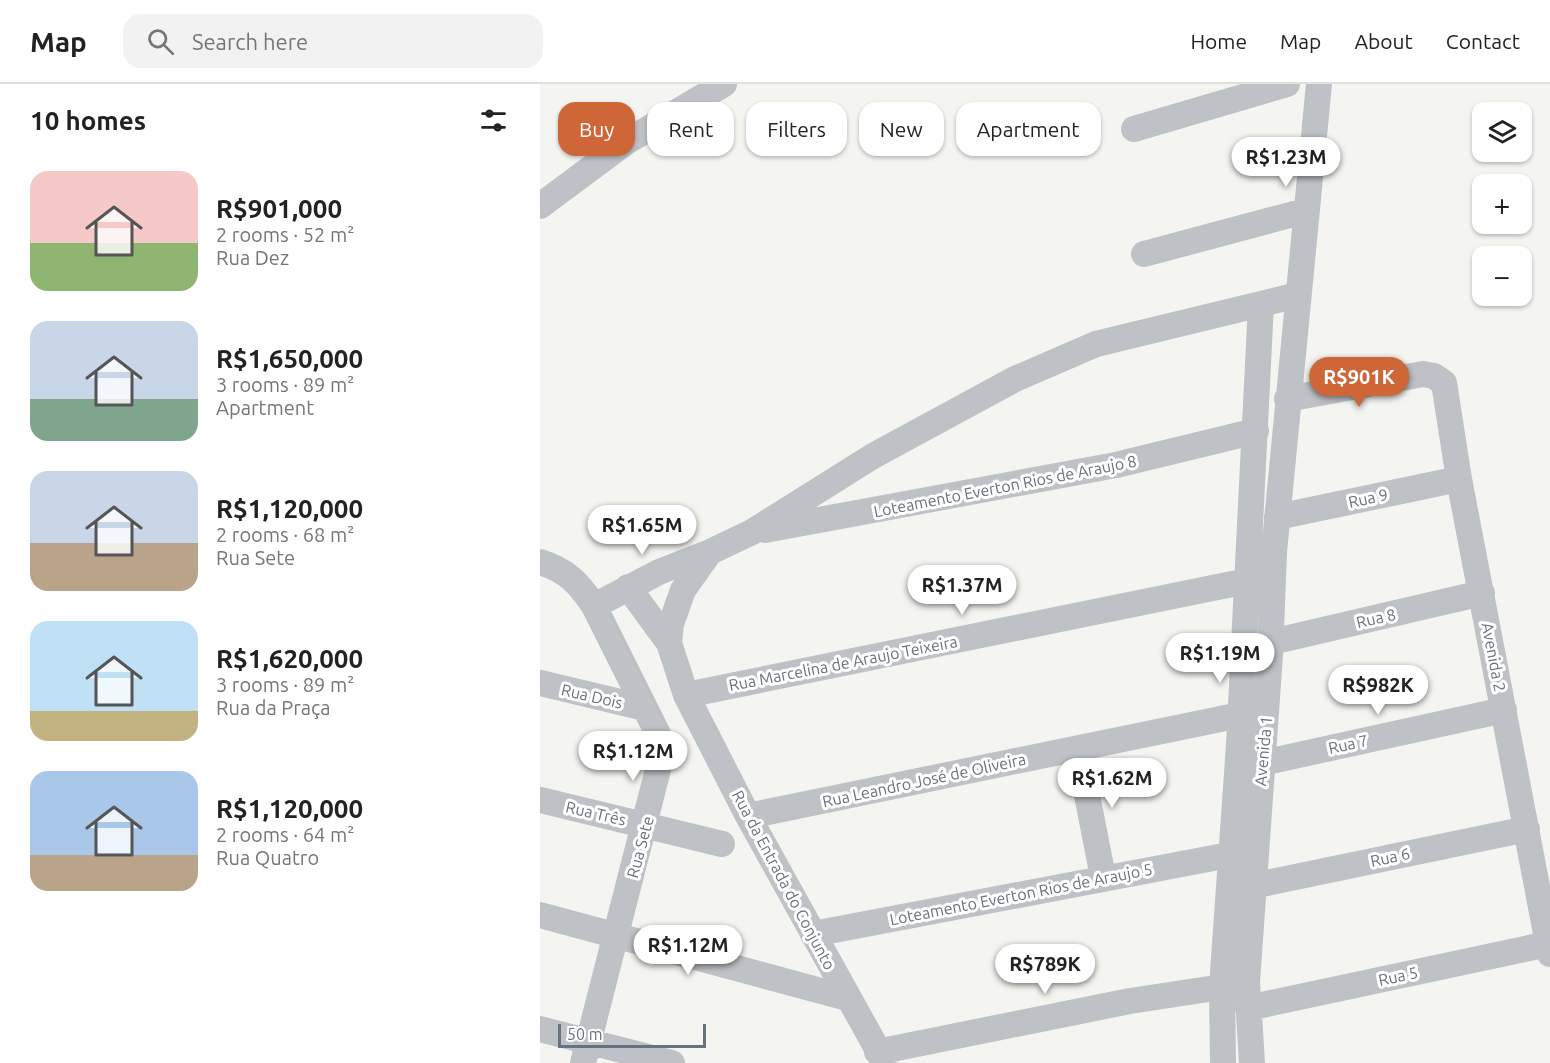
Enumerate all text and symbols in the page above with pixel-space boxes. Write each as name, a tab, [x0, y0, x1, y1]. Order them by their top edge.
search box	[123, 14, 543, 68]
icon: search	[144, 25, 177, 58]
text: Map	[30, 26, 87, 57]
text: Search here	[192, 29, 308, 54]
text: Home	[1190, 29, 1247, 53]
text: Map	[1280, 29, 1321, 53]
text: About	[1354, 29, 1413, 53]
text: Contact	[1446, 29, 1520, 53]
chip: Buy	[558, 102, 635, 156]
chip: Rent	[647, 102, 734, 156]
chip: Filters	[746, 102, 847, 156]
chip: New	[859, 102, 944, 156]
chip: Apartment	[956, 102, 1101, 156]
map controls	[1472, 102, 1532, 306]
button: layers	[1472, 102, 1532, 162]
icon: filters	[477, 104, 510, 137]
text: 10 homes	[30, 106, 146, 135]
pin: R$1.23M	[1231, 137, 1341, 188]
text: R$1.23M	[1246, 145, 1326, 168]
button: +	[1472, 174, 1532, 234]
text: R$901,000	[216, 194, 342, 223]
icon: home	[78, 195, 150, 267]
text: 2 rooms · 52 m²	[216, 223, 354, 246]
text: Rua Dez	[216, 246, 289, 269]
button: −	[1472, 246, 1532, 306]
text: R$1,650,000	[216, 344, 363, 373]
icon: home	[78, 345, 150, 417]
pin: R$901K	[1310, 357, 1408, 408]
text: R$901K	[1323, 365, 1395, 388]
text: 3 rooms · 89 m²	[216, 373, 354, 396]
text: Apartment	[216, 396, 314, 419]
street label: Loteamento Everton Rios de Araujo 8	[872, 452, 1138, 520]
street label: Rua 9	[1347, 485, 1389, 511]
text: R$1,120,000	[216, 494, 363, 523]
icon: home	[78, 495, 150, 567]
pin: R$1.65M	[587, 505, 697, 556]
text: R$1.65M	[602, 513, 682, 536]
text: 2 rooms · 68 m²	[216, 523, 354, 546]
text: Rua Sete	[216, 546, 295, 569]
pin: R$1.37M	[907, 565, 1017, 616]
text: R$1.37M	[922, 573, 1002, 596]
street label: Rua 8	[1354, 605, 1398, 631]
street label: Avenida 2	[1478, 621, 1510, 693]
street label: Rua Marcelina de Araujo Teixeira	[727, 632, 959, 694]
pin: R$1.19M	[1165, 633, 1275, 684]
text: R$1.19M	[1180, 641, 1260, 664]
text: R$1,620,000	[216, 644, 363, 673]
icon: home	[78, 645, 150, 717]
pin: R$982K	[1329, 665, 1427, 716]
text: 3 rooms · 89 m²	[216, 673, 354, 696]
text: R$982K	[1342, 673, 1414, 696]
street label: Rua Dois	[560, 680, 625, 712]
text: Rua da Praça	[216, 696, 331, 719]
street label: Avenida 1	[1251, 715, 1275, 787]
pin: R$1.12M	[578, 731, 688, 782]
street label: Rua 7	[1327, 731, 1369, 757]
text: R$1.12M	[593, 739, 673, 762]
street label: Rua Leandro José de Oliveira	[821, 750, 1027, 810]
pin: R$1.62M	[1057, 758, 1167, 809]
text: R$1.62M	[1072, 766, 1152, 789]
street label: Rua da Entrada do Conjunto	[729, 787, 839, 973]
text: R$1,120,000	[216, 794, 363, 823]
icon: home	[78, 795, 150, 867]
street label: Rua Três	[564, 797, 628, 829]
street label: Rua Sete	[623, 814, 657, 880]
text: 2 rooms · 64 m²	[216, 823, 354, 846]
street label: Rua 6	[1369, 844, 1411, 870]
text: Rua Quatro	[216, 846, 319, 869]
street label: Loteamento Everton Rios de Araujo 5	[888, 860, 1154, 928]
pin: R$1.12M	[633, 925, 743, 976]
text: R$1.12M	[648, 933, 728, 956]
pin: R$789K	[996, 944, 1094, 995]
text: R$789K	[1009, 952, 1081, 975]
street label: Rua 5	[1377, 963, 1419, 989]
scale bar	[558, 1021, 706, 1048]
text: 50 m	[567, 1025, 603, 1043]

